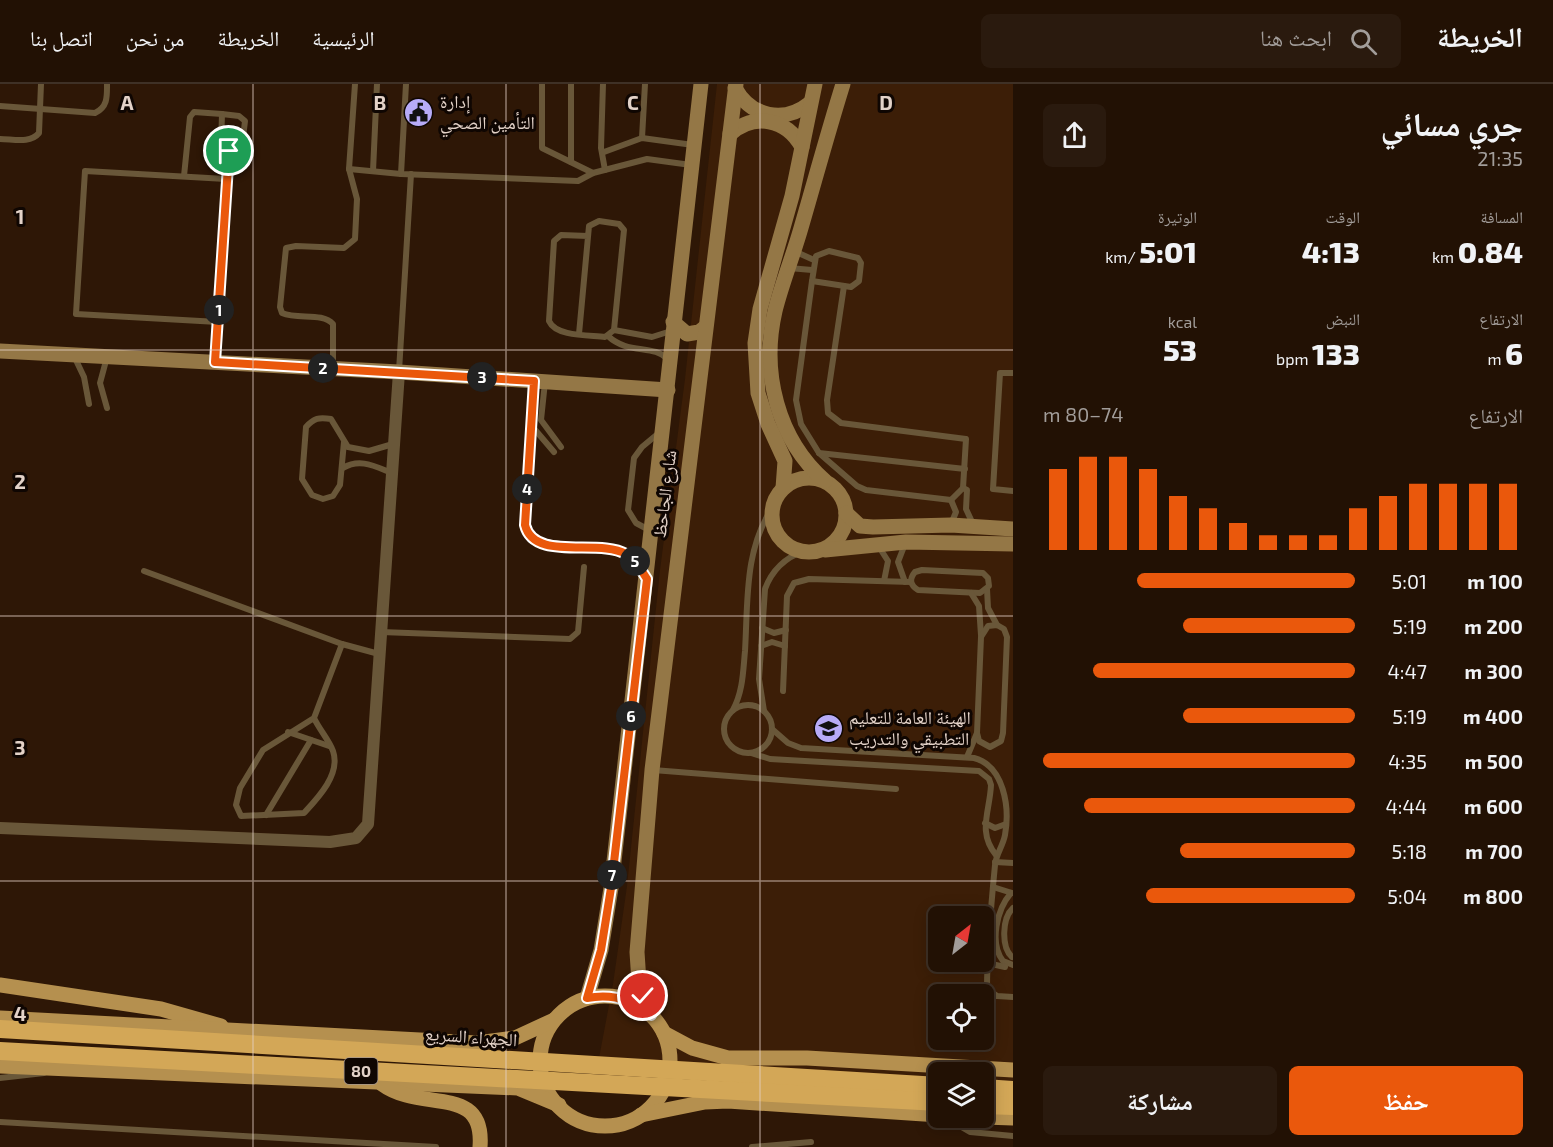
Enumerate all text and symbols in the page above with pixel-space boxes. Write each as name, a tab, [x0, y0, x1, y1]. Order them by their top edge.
search box	[981, 14, 1401, 68]
text: الخريطة	[1437, 19, 1523, 53]
text: ابحث هنا	[1260, 24, 1332, 50]
text: اتصل بنا	[30, 25, 93, 50]
text: من نحن	[126, 25, 184, 50]
text: الخريطة	[217, 25, 279, 50]
text: الرئيسية	[312, 25, 375, 50]
icon: search	[1347, 25, 1380, 58]
text: A	[120, 90, 134, 114]
text: B	[374, 90, 386, 114]
place label: إدارة التأمين الصحي	[440, 90, 535, 138]
text: C	[627, 90, 639, 114]
text: D	[879, 90, 893, 114]
public building icon: إدارة التأمين الصحي	[403, 96, 435, 128]
text: جري مسائي	[1381, 103, 1523, 143]
button: share	[1043, 104, 1106, 167]
pin	[203, 125, 254, 176]
icon: arrive	[212, 134, 245, 167]
text: 21:35	[1477, 146, 1523, 170]
text: 1	[16, 204, 24, 228]
text: الوتيرة	[1158, 207, 1197, 226]
text: الوقت	[1326, 207, 1360, 226]
text: المسافة	[1481, 207, 1523, 226]
text: 5:01	[1139, 233, 1197, 269]
text: 4:13	[1302, 233, 1360, 269]
text: 0.84	[1458, 233, 1523, 269]
text: /km	[1105, 247, 1139, 266]
text: km	[1432, 247, 1458, 266]
pin: 1	[204, 295, 234, 325]
text: 1	[216, 300, 222, 319]
text: النبض	[1326, 309, 1360, 328]
text: الارتفاع	[1479, 309, 1523, 328]
text: kcal	[1168, 312, 1197, 331]
text: 53	[1163, 331, 1197, 367]
text: 133	[1312, 335, 1360, 371]
text: 6	[1505, 335, 1523, 371]
text: bpm	[1276, 349, 1312, 368]
text: m	[1487, 349, 1505, 368]
pin: 2	[308, 353, 338, 383]
text: 2	[318, 358, 328, 377]
pin: 3	[467, 362, 497, 392]
text: 3	[477, 367, 487, 386]
text: 74–80 m	[1043, 402, 1124, 426]
text: الارتفاع	[1468, 403, 1523, 427]
street label: شارع الجاحظ	[648, 449, 681, 539]
text: 2	[14, 469, 26, 493]
pin: 4	[512, 474, 542, 504]
text: 4	[522, 479, 532, 498]
pin: 5	[620, 546, 650, 576]
text: 5	[631, 551, 639, 570]
text: 5:01	[1392, 569, 1427, 593]
text: 100 m	[1467, 569, 1523, 593]
text: 5:19	[1392, 614, 1427, 638]
text: 200 m	[1464, 614, 1523, 638]
text: 4:47	[1387, 659, 1427, 683]
text: 300 m	[1464, 659, 1523, 683]
pin: 6	[616, 701, 646, 731]
text: 5:19	[1392, 704, 1427, 728]
text: 400 m	[1463, 704, 1523, 728]
text: 6	[626, 706, 636, 725]
place label: الهيئة العامة للتعليم التطبيقي والتدريب	[849, 706, 971, 754]
school or university icon: الهيئة العامة للتعليم التطبيقي والتدريب	[812, 712, 844, 744]
text: 3	[14, 735, 26, 759]
text: 4:35	[1388, 749, 1427, 773]
text: 500 m	[1465, 749, 1523, 773]
text: 4:44	[1385, 794, 1427, 818]
text: 600 m	[1464, 794, 1523, 818]
text: 5:18	[1391, 839, 1427, 863]
text: 700 m	[1465, 839, 1523, 863]
pin: 7	[597, 860, 627, 890]
text: 7	[608, 865, 616, 884]
text: 5:04	[1387, 884, 1427, 908]
text: 800 m	[1463, 884, 1523, 908]
north arrow	[928, 906, 994, 972]
map controls	[928, 906, 994, 1128]
pin	[617, 970, 668, 1021]
icon: check	[626, 979, 659, 1012]
button: locate	[928, 984, 994, 1050]
text: 4	[14, 1001, 27, 1025]
street label: الجهراء السريع	[424, 1022, 518, 1052]
road number: 80	[344, 1058, 378, 1084]
button: layers	[928, 1062, 994, 1128]
button: مشاركة	[1043, 1066, 1277, 1135]
button: حفظ	[1289, 1066, 1523, 1135]

